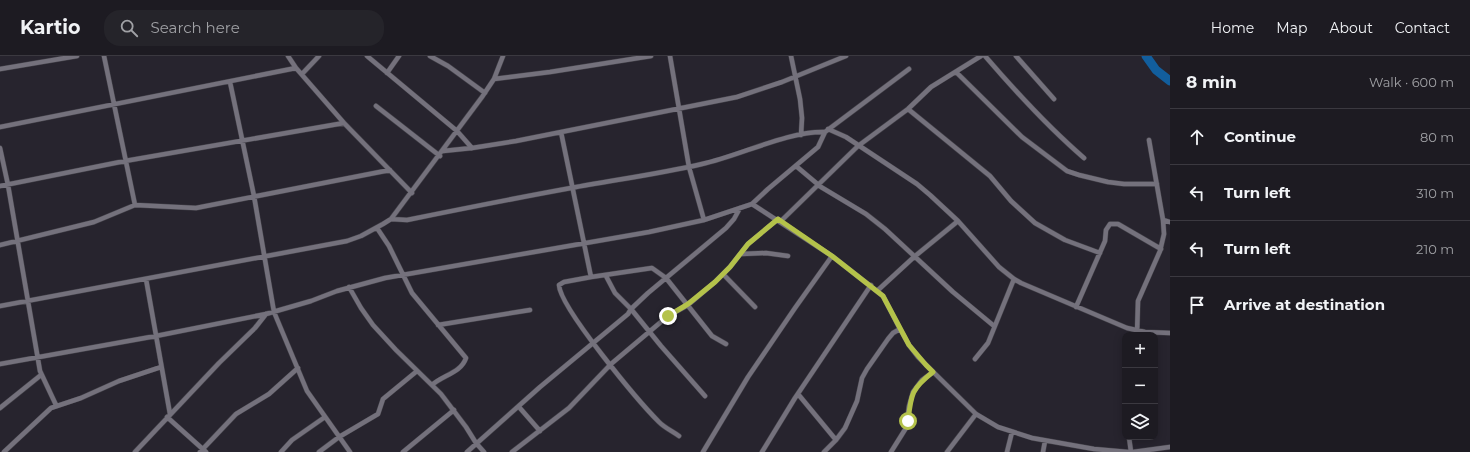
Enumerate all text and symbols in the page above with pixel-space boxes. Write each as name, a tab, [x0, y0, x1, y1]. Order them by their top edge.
search box	[104, 10, 384, 46]
text: Kartio	[20, 16, 80, 39]
icon: search	[118, 17, 140, 39]
text: Search here	[150, 18, 240, 37]
text: Home	[1211, 19, 1254, 37]
text: Map	[1276, 19, 1307, 37]
text: About	[1329, 19, 1373, 37]
text: Contact	[1395, 19, 1450, 37]
text: 8 min	[1186, 72, 1237, 92]
text: Walk · 600 m	[1369, 74, 1454, 90]
icon: ahead	[1186, 126, 1208, 148]
text: Continue	[1224, 127, 1296, 146]
text: 80 m	[1420, 129, 1454, 145]
icon: left	[1186, 182, 1208, 204]
text: Turn left	[1224, 183, 1291, 202]
text: 310 m	[1416, 185, 1454, 201]
icon: left	[1186, 238, 1208, 260]
text: Turn left	[1224, 239, 1291, 258]
text: 210 m	[1416, 241, 1454, 257]
icon: arrive	[1186, 294, 1208, 316]
text: Arrive at destination	[1224, 295, 1385, 314]
route end	[659, 307, 677, 325]
map controls	[1122, 332, 1158, 440]
button: +	[1122, 332, 1158, 368]
button: −	[1122, 368, 1158, 404]
button: layers	[1122, 404, 1158, 440]
route start	[899, 412, 917, 430]

